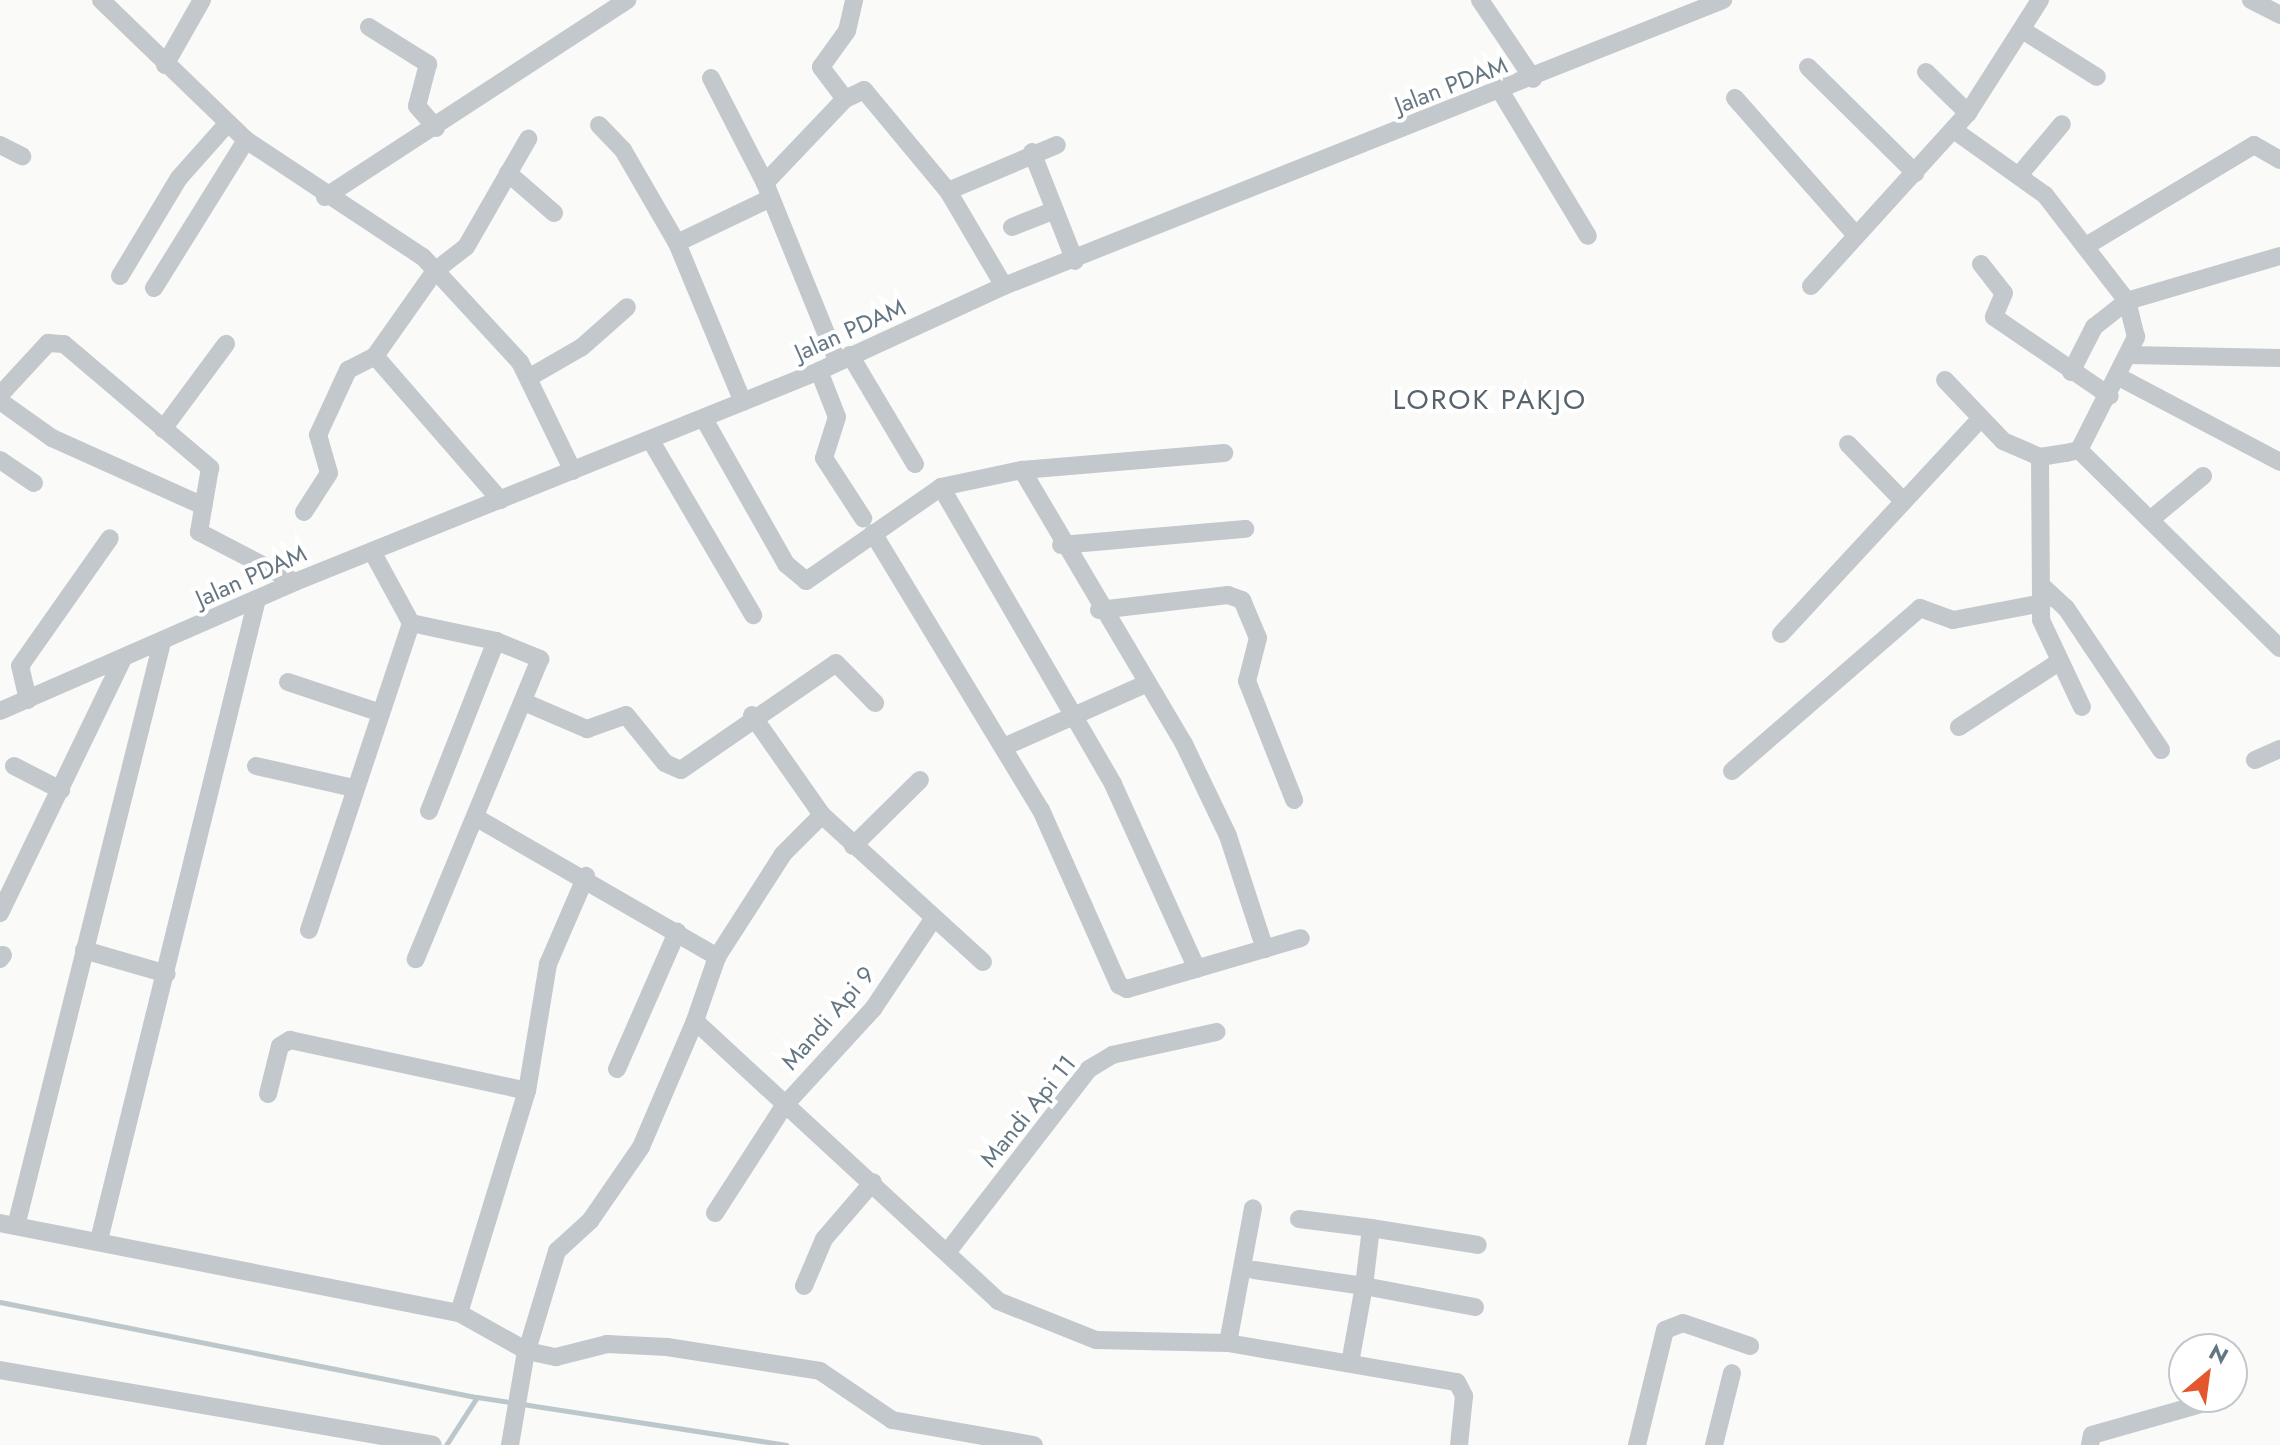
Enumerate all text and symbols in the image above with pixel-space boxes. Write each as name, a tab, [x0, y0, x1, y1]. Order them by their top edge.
street label: Jalan PDAM	[1391, 50, 1511, 120]
street label: Jalan PDAM	[790, 293, 910, 367]
district label: LOROK PAKJO	[1393, 383, 1587, 417]
street label: Jalan PDAM	[191, 539, 311, 613]
street label: Mandi Api 9	[775, 960, 881, 1076]
street label: Mandi Api 11	[974, 1049, 1082, 1173]
north arrow	[2168, 1333, 2248, 1413]
text: N	[2203, 1336, 2234, 1372]

